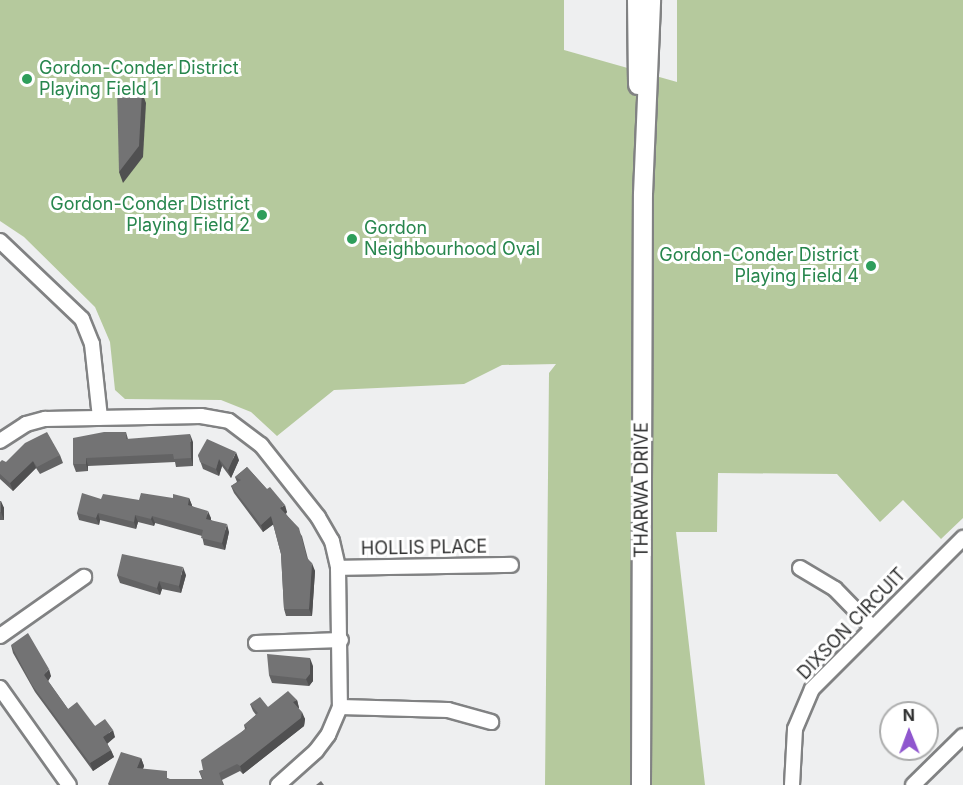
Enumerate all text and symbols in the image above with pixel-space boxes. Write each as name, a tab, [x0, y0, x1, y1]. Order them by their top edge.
place label: Gordon-Conder District Playing Field 1	[39, 58, 239, 100]
marker: Gordon-Conder District Playing Field 1	[20, 72, 34, 86]
place label: Gordon-Conder District Playing Field 2	[50, 194, 250, 236]
marker: Gordon-Conder District Playing Field 2	[255, 208, 269, 222]
place label: Gordon Neighbourhood Oval	[364, 218, 540, 260]
marker: Gordon Neighbourhood Oval	[345, 232, 359, 246]
place label: Gordon-Conder District Playing Field 4	[659, 245, 859, 288]
marker: Gordon-Conder District Playing Field 4	[864, 259, 878, 273]
street label: THARWA DRIVE	[631, 422, 653, 558]
street label: HOLLIS PLACE	[361, 536, 487, 560]
street label: DIXSON CIRCUIT	[793, 564, 911, 684]
north arrow	[879, 701, 939, 761]
text: N	[902, 705, 915, 725]

